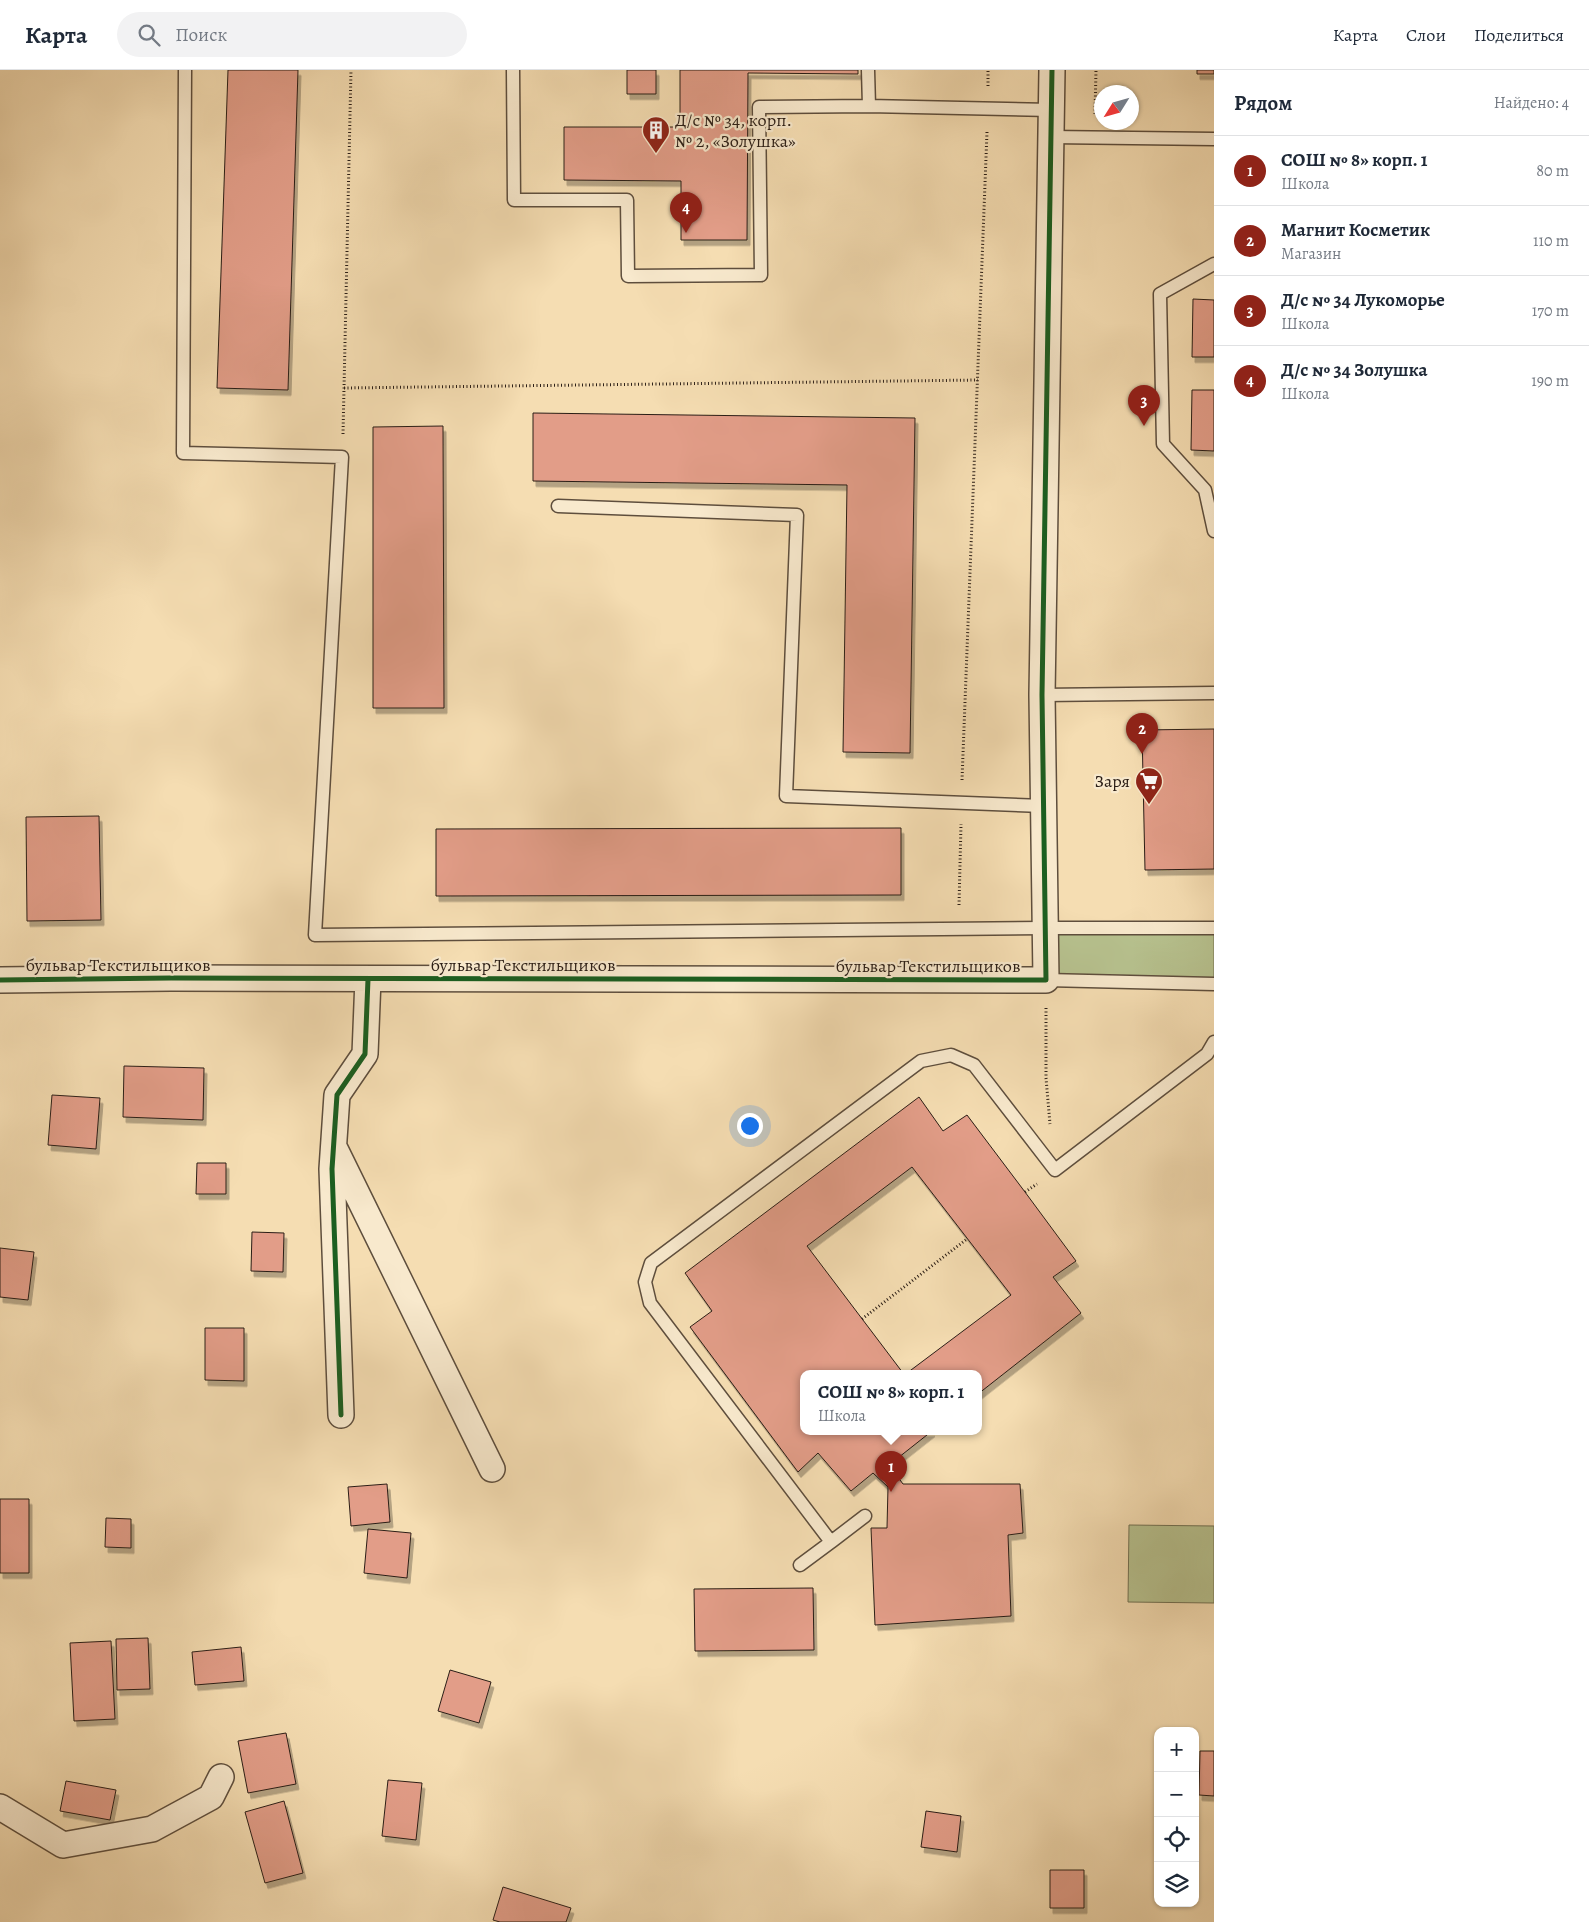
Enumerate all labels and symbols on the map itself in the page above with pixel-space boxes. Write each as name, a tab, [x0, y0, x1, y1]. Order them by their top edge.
north arrow	[1094, 85, 1139, 130]
place label: Д/с № 34, корп. № 2, «Золушка»	[675, 108, 796, 153]
building icon: Д/с № 34, корп. № 2, «Золушка»	[641, 115, 671, 154]
pin: 4	[670, 192, 702, 233]
pin: 3	[1128, 385, 1160, 426]
pin: 2	[1126, 713, 1158, 754]
supermarket icon: Заря	[1134, 766, 1164, 805]
place label: Заря	[1094, 769, 1130, 793]
street label: бульвар Текстильщиков	[25, 953, 211, 977]
street label: бульвар Текстильщиков	[430, 953, 616, 977]
street label: бульвар Текстильщиков	[835, 954, 1021, 978]
your location	[737, 1113, 763, 1139]
pin: 1	[875, 1451, 907, 1492]

